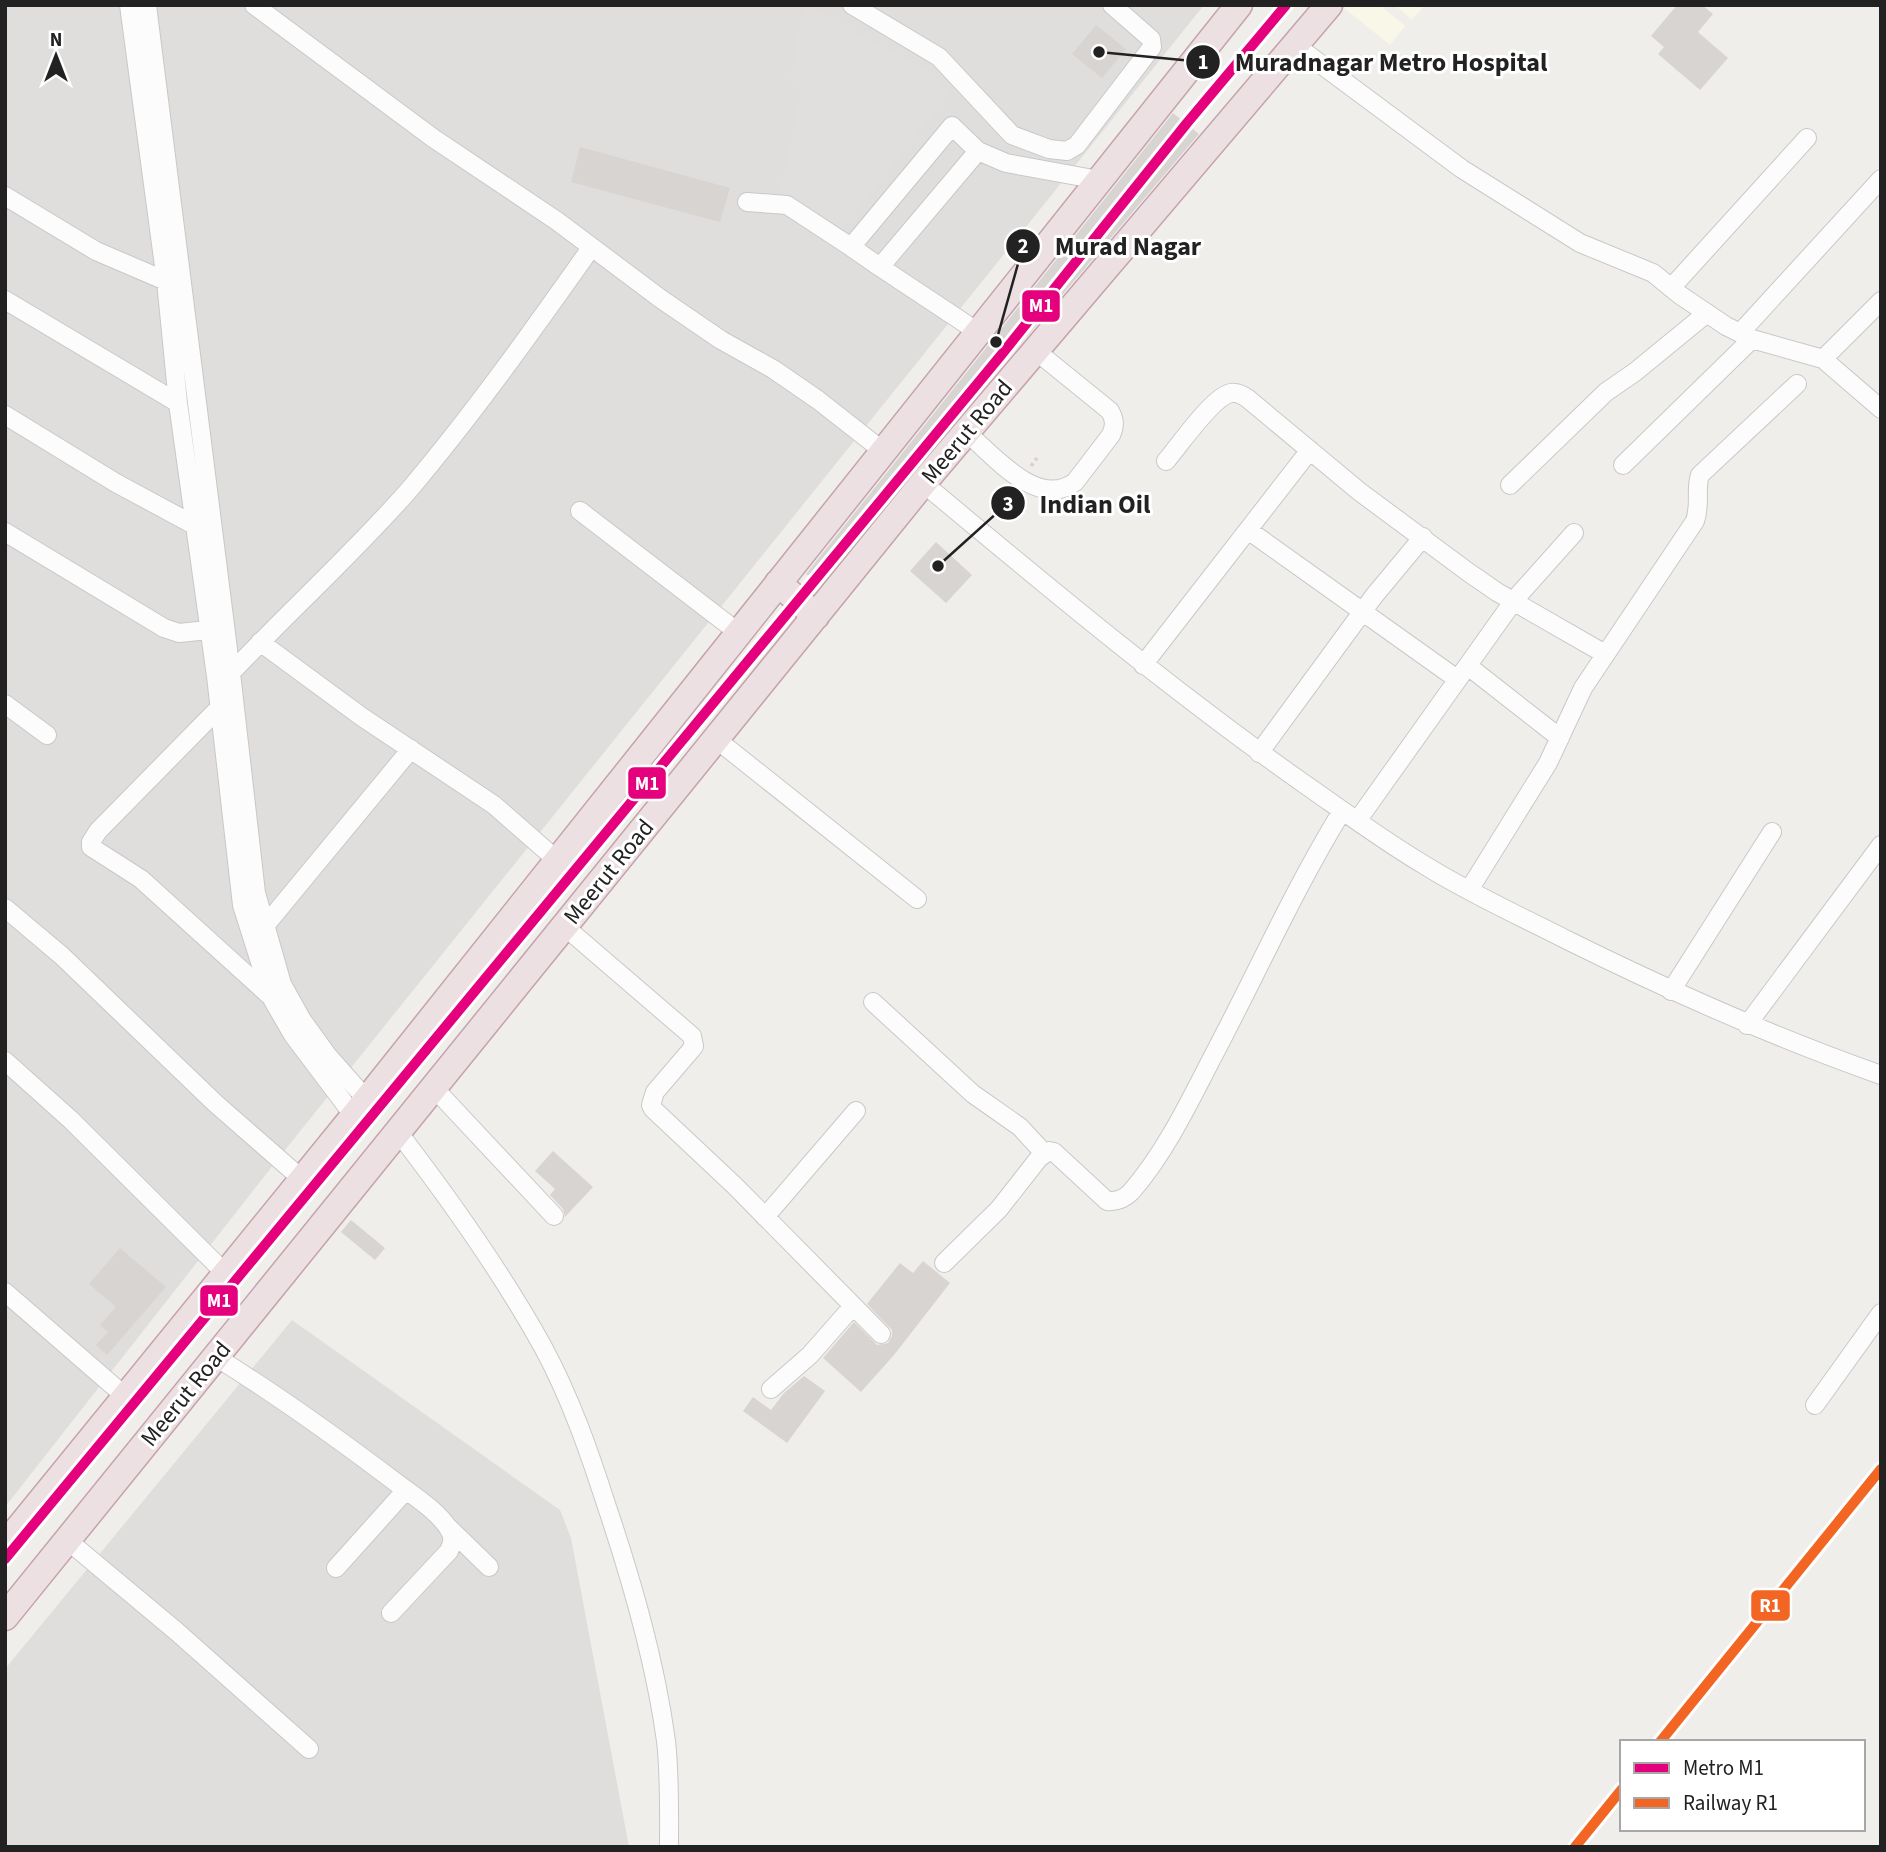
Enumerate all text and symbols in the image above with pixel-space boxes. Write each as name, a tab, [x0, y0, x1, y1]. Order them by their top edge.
north arrow	[21, 21, 91, 91]
text: N	[50, 27, 62, 54]
callout: Muradnagar Metro Hospital	[1186, 38, 1562, 85]
text: Muradnagar Metro Hospital	[1235, 44, 1548, 81]
text: 1	[1197, 47, 1209, 77]
callout: Murad Nagar	[1006, 222, 1215, 269]
text: Murad Nagar	[1055, 228, 1202, 265]
text: 2	[1017, 231, 1029, 261]
line badge: M1	[1021, 289, 1061, 323]
text: M1	[1029, 293, 1053, 320]
street label: Meerut Road	[913, 372, 1021, 492]
callout: Indian Oil	[991, 480, 1165, 527]
text: Indian Oil	[1040, 486, 1151, 523]
text: 3	[1002, 489, 1014, 519]
line badge: M1	[627, 766, 667, 800]
text: M1	[635, 771, 659, 798]
street label: Meerut Road	[555, 812, 663, 932]
line badge: M1	[199, 1284, 239, 1317]
text: M1	[207, 1288, 231, 1315]
street label: Meerut Road	[132, 1334, 240, 1454]
line badge: R1	[1750, 1589, 1791, 1622]
text: R1	[1759, 1593, 1781, 1620]
legend	[1620, 1740, 1865, 1831]
text: Metro M1	[1683, 1753, 1764, 1783]
text: Railway R1	[1683, 1788, 1778, 1818]

